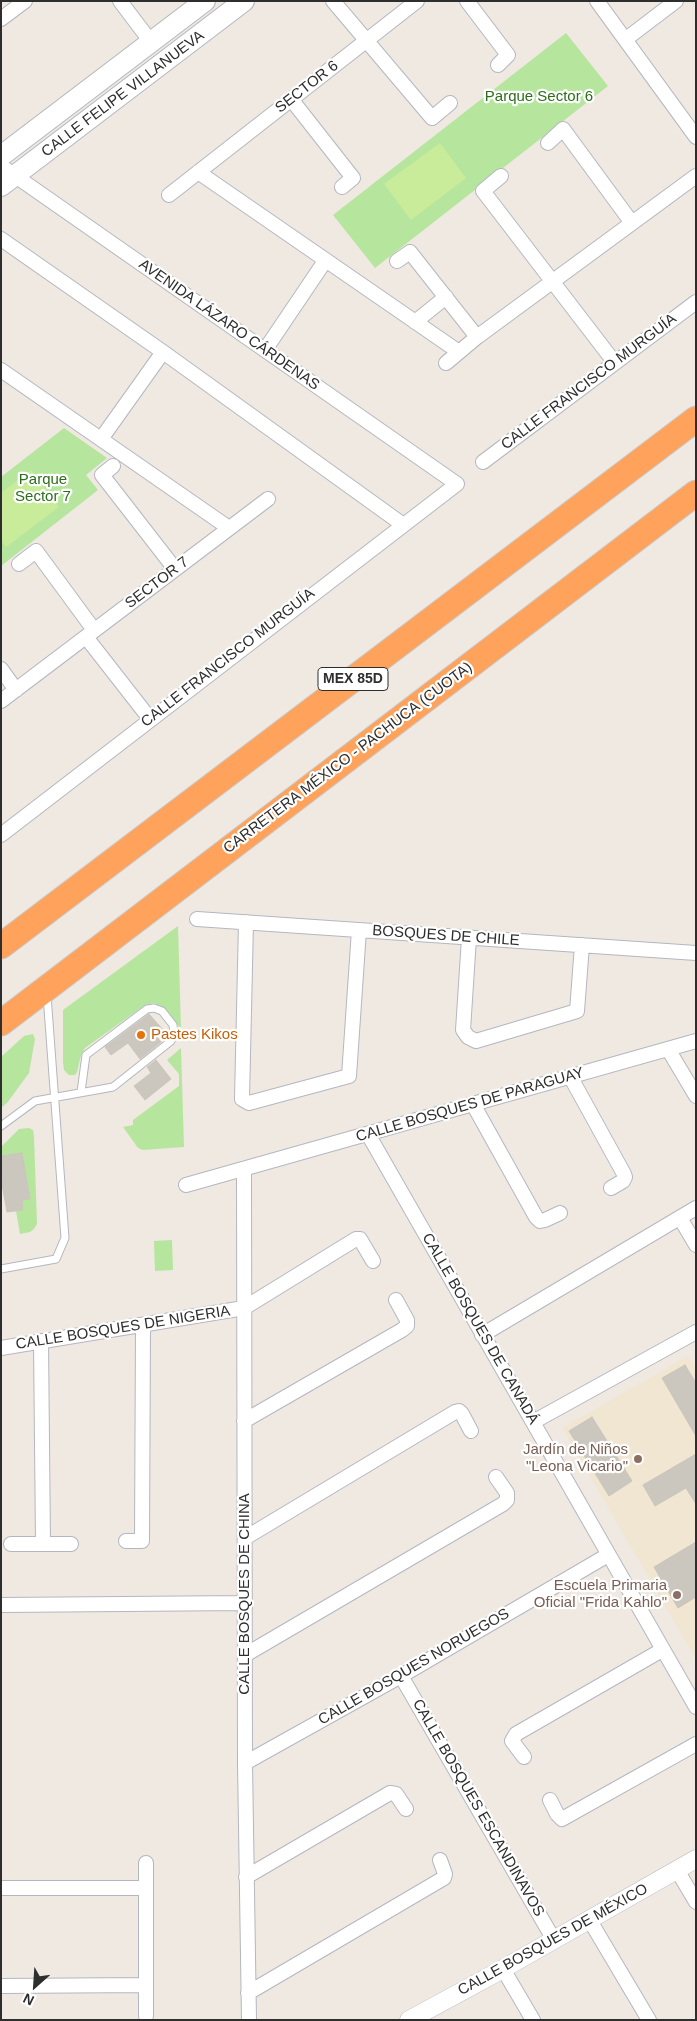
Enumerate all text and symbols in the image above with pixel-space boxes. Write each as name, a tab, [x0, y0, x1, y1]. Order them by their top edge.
street label: CALLE FELIPE VILLANUEVA	[38, 27, 208, 161]
street label: SECTOR 6	[272, 57, 342, 117]
park label: Parque Sector 6	[485, 88, 593, 106]
street label: AVENIDA LÁZARO CÁRDENAS	[135, 256, 323, 394]
street label: CALLE FRANCISCO MURGUÍA	[498, 310, 680, 454]
park label: Parque Sector 7	[15, 471, 71, 506]
street label: SECTOR 7	[122, 553, 192, 613]
street label: CALLE FRANCISCO MURGUÍA	[138, 585, 318, 731]
street label: CARRETERA MÉXICO - PACHUCA (CUOTA)	[220, 658, 476, 858]
road number: MEX 85D	[318, 668, 388, 691]
street label: BOSQUES DE CHILE	[372, 922, 520, 950]
place label: Pastes Kikos	[151, 1026, 238, 1044]
marker: Pastes Kikos	[135, 1029, 147, 1041]
street label: CALLE BOSQUES DE PARAGUAY	[354, 1064, 586, 1146]
street label: CALLE BOSQUES DE CANADÁ	[418, 1230, 542, 1428]
street label: CALLE BOSQUES DE NIGERIA	[15, 1302, 231, 1354]
place label: Jardín de Niños "Leona Vicario"	[523, 1441, 628, 1476]
marker: Jardín de Niños "Leona Vicario"	[632, 1453, 644, 1465]
street label: CALLE BOSQUES DE CHINA	[236, 1493, 254, 1695]
place label: Escuela Primaria Oficial "Frida Kahlo"	[534, 1577, 667, 1612]
marker: Escuela Primaria Oficial "Frida Kahlo"	[671, 1589, 683, 1601]
street label: CALLE BOSQUES NORUEGOS	[315, 1605, 513, 1729]
street label: CALLE BOSQUES ESCANDINAVOS	[408, 1696, 548, 1920]
street label: CALLE BOSQUES DE MÉXICO	[455, 1880, 651, 2000]
north arrow	[10, 1961, 60, 2011]
text: N	[20, 1990, 36, 2009]

